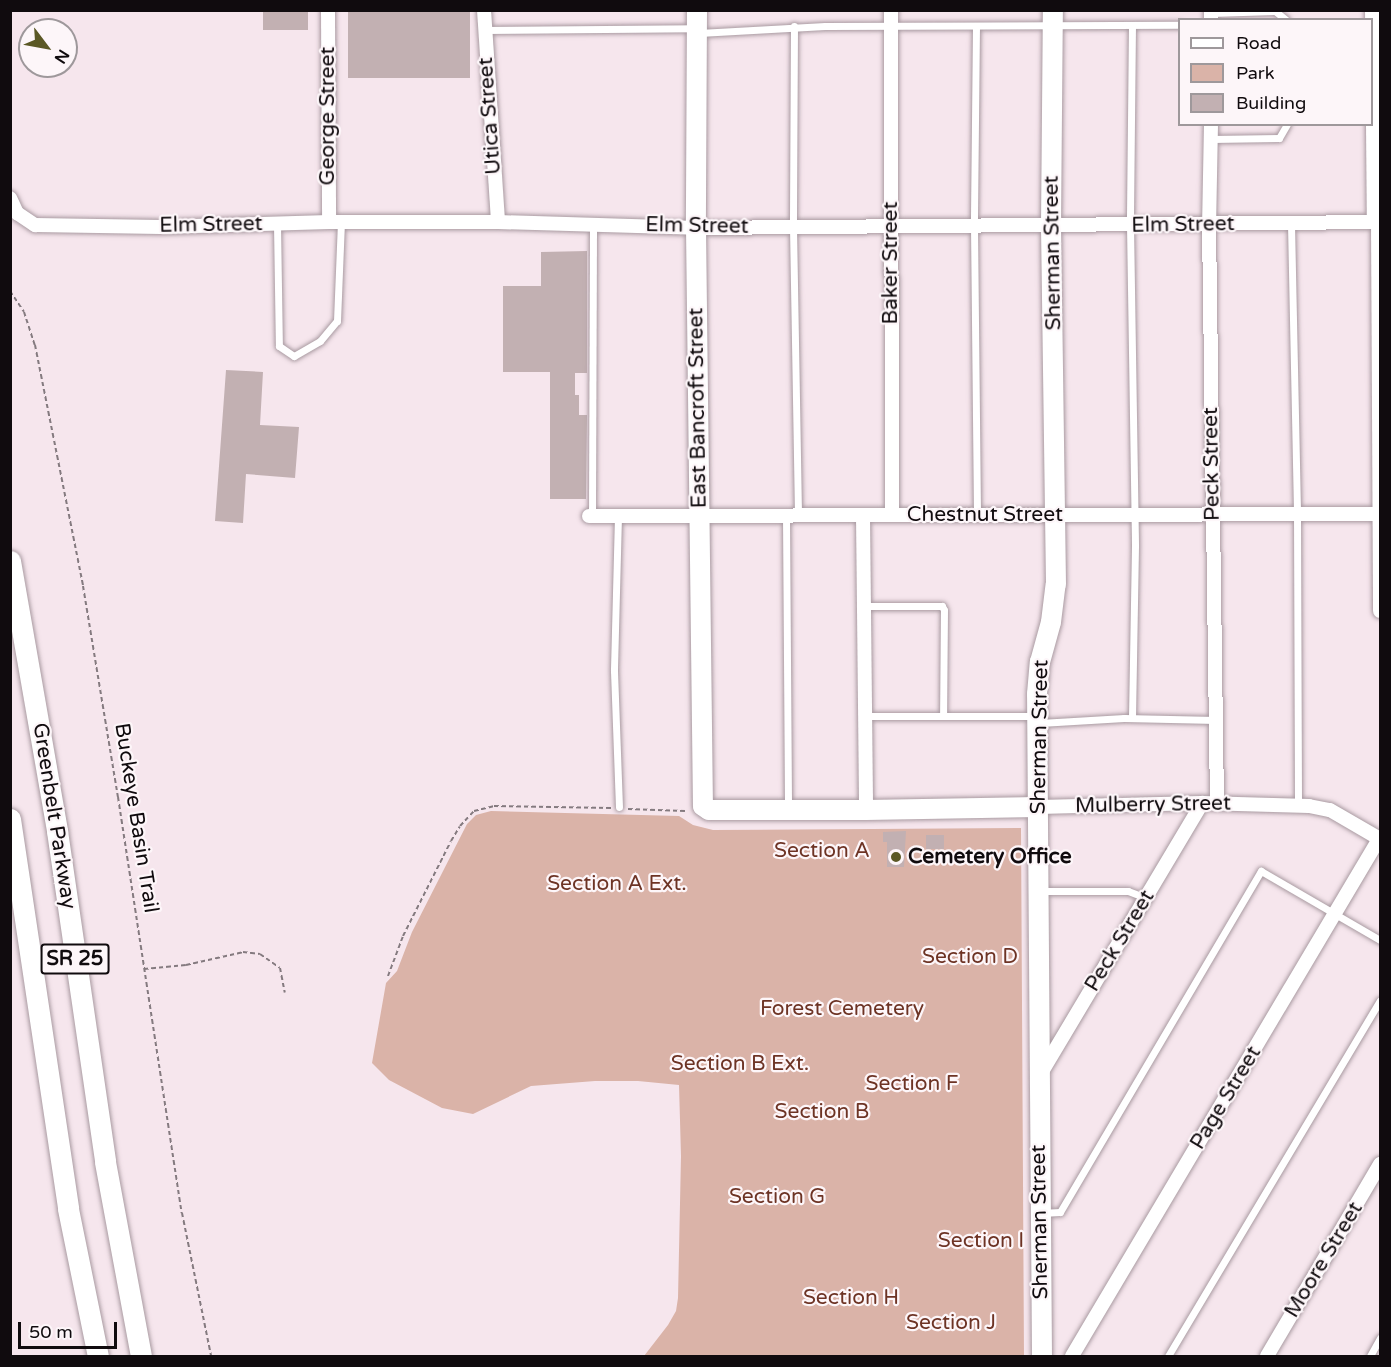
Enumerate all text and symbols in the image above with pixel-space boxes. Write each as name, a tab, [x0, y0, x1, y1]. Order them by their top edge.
north arrow	[18, 18, 78, 78]
legend	[1178, 18, 1373, 126]
text: Road	[1236, 32, 1281, 54]
text: N	[50, 46, 73, 67]
street label: George Street	[315, 47, 341, 185]
street label: Utica Street	[473, 57, 507, 175]
text: Park	[1236, 62, 1274, 84]
text: Building	[1236, 92, 1306, 114]
street label: Sherman Street	[1039, 175, 1067, 331]
street label: Baker Street	[878, 201, 904, 325]
street label: Elm Street	[159, 211, 263, 239]
street label: Elm Street	[1131, 211, 1235, 239]
street label: Elm Street	[645, 212, 749, 240]
street label: East Bancroft Street	[684, 308, 712, 508]
street label: Peck Street	[1198, 407, 1226, 521]
street label: Chestnut Street	[907, 502, 1063, 528]
street label: Sherman Street	[1026, 659, 1054, 815]
street label: Greenbelt Parkway	[27, 721, 81, 911]
street label: Buckeye Basin Trail	[109, 721, 163, 915]
street label: Mulberry Street	[1075, 791, 1231, 819]
park label: Section A	[774, 838, 870, 864]
place label: Cemetery Office	[908, 844, 1072, 870]
marker: Cemetery Office	[889, 850, 903, 864]
park label: Section A Ext.	[547, 871, 687, 897]
street label: Peck Street	[1080, 886, 1160, 996]
road number: SR 25	[40, 942, 110, 976]
park label: Section D	[922, 944, 1018, 970]
park label: Forest Cemetery	[760, 996, 924, 1022]
street label: Page Street	[1185, 1042, 1267, 1154]
park label: Section B Ext.	[671, 1051, 809, 1077]
park label: Section F	[865, 1071, 959, 1097]
park label: Section B	[775, 1099, 869, 1125]
street label: Sherman Street	[1026, 1144, 1054, 1300]
park label: Section G	[729, 1184, 825, 1210]
street label: Moore Street	[1280, 1198, 1368, 1322]
park label: Section I	[938, 1228, 1024, 1254]
park label: Section H	[803, 1285, 899, 1311]
scale bar	[21, 1310, 120, 1348]
park label: Section J	[906, 1310, 996, 1336]
text: 50 m	[29, 1321, 73, 1343]

